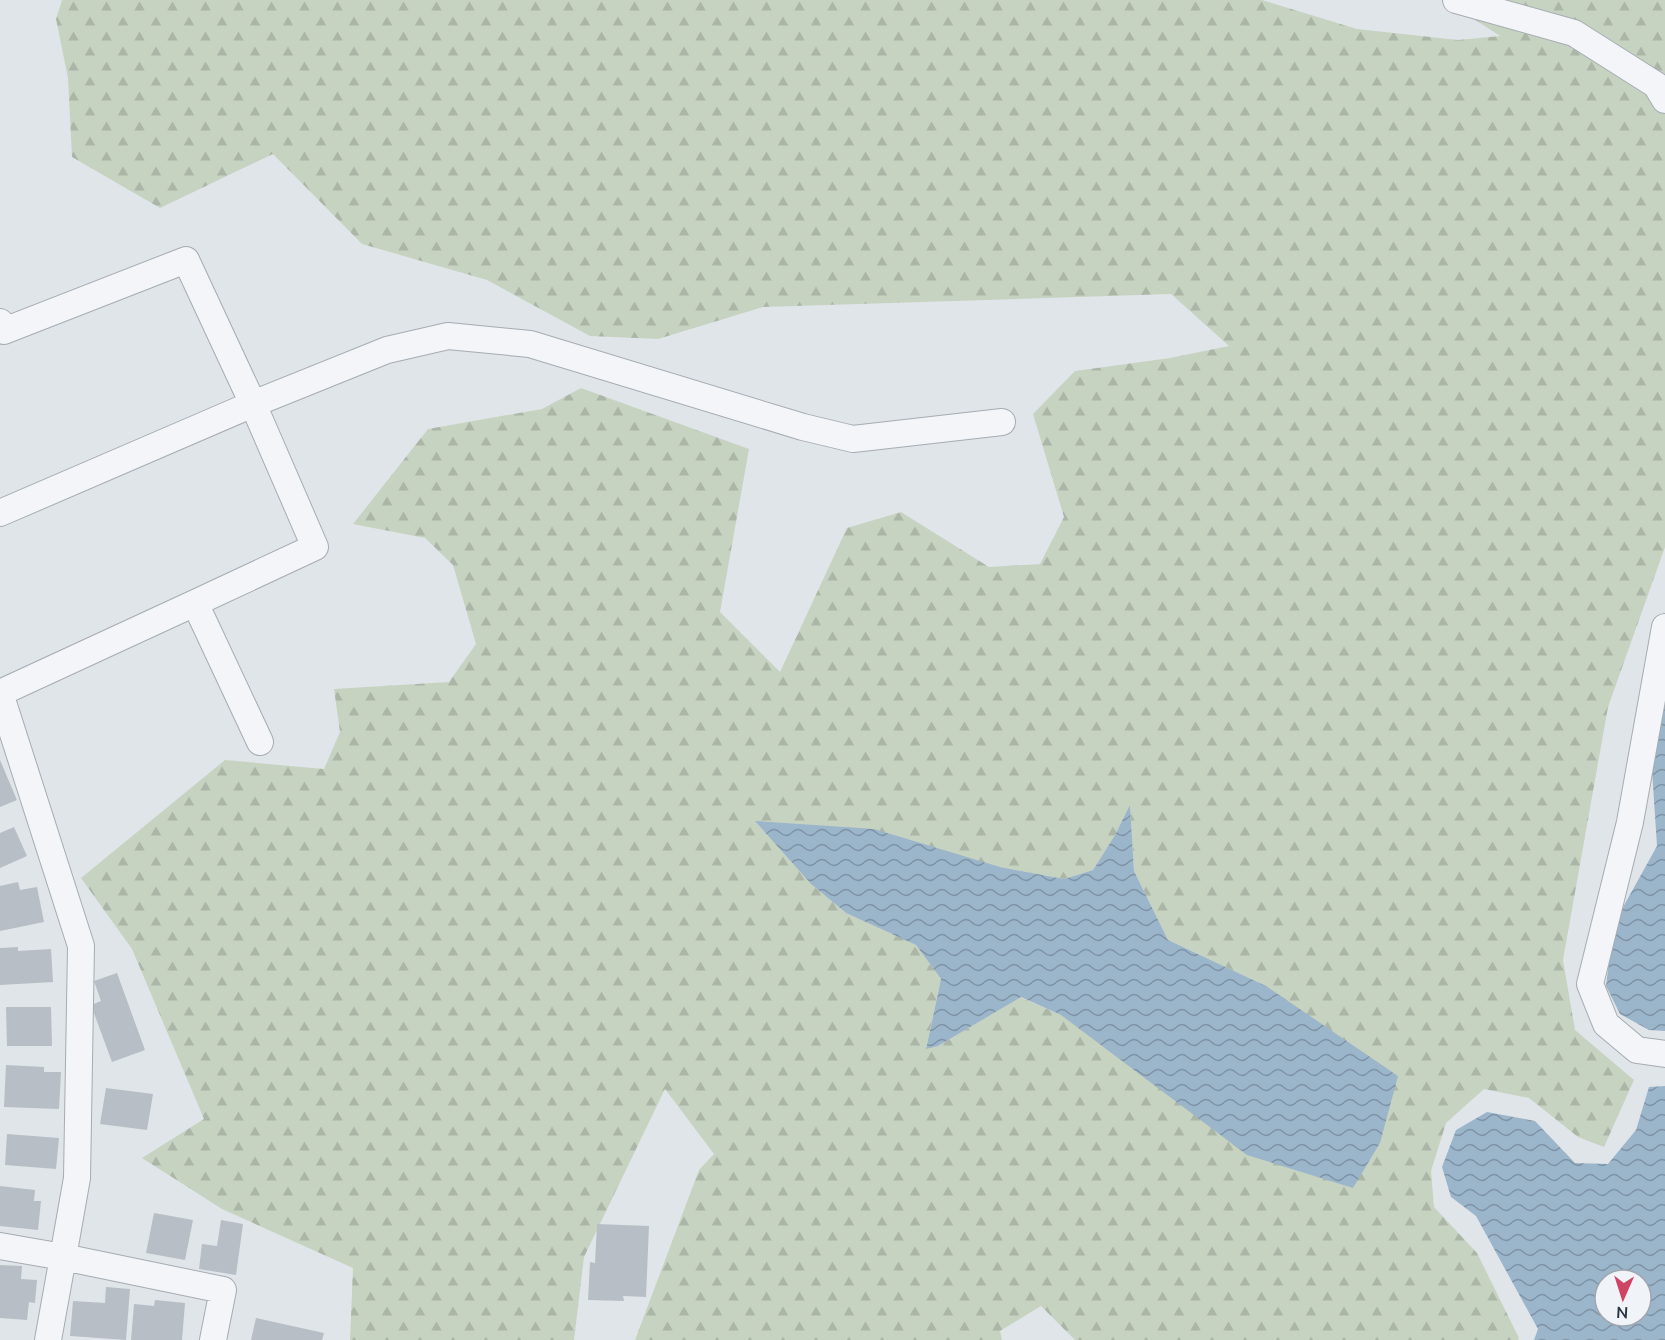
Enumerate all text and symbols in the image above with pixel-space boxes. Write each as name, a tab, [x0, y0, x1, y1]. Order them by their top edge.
north arrow	[1593, 1268, 1653, 1328]
text: N	[1616, 1301, 1629, 1323]

